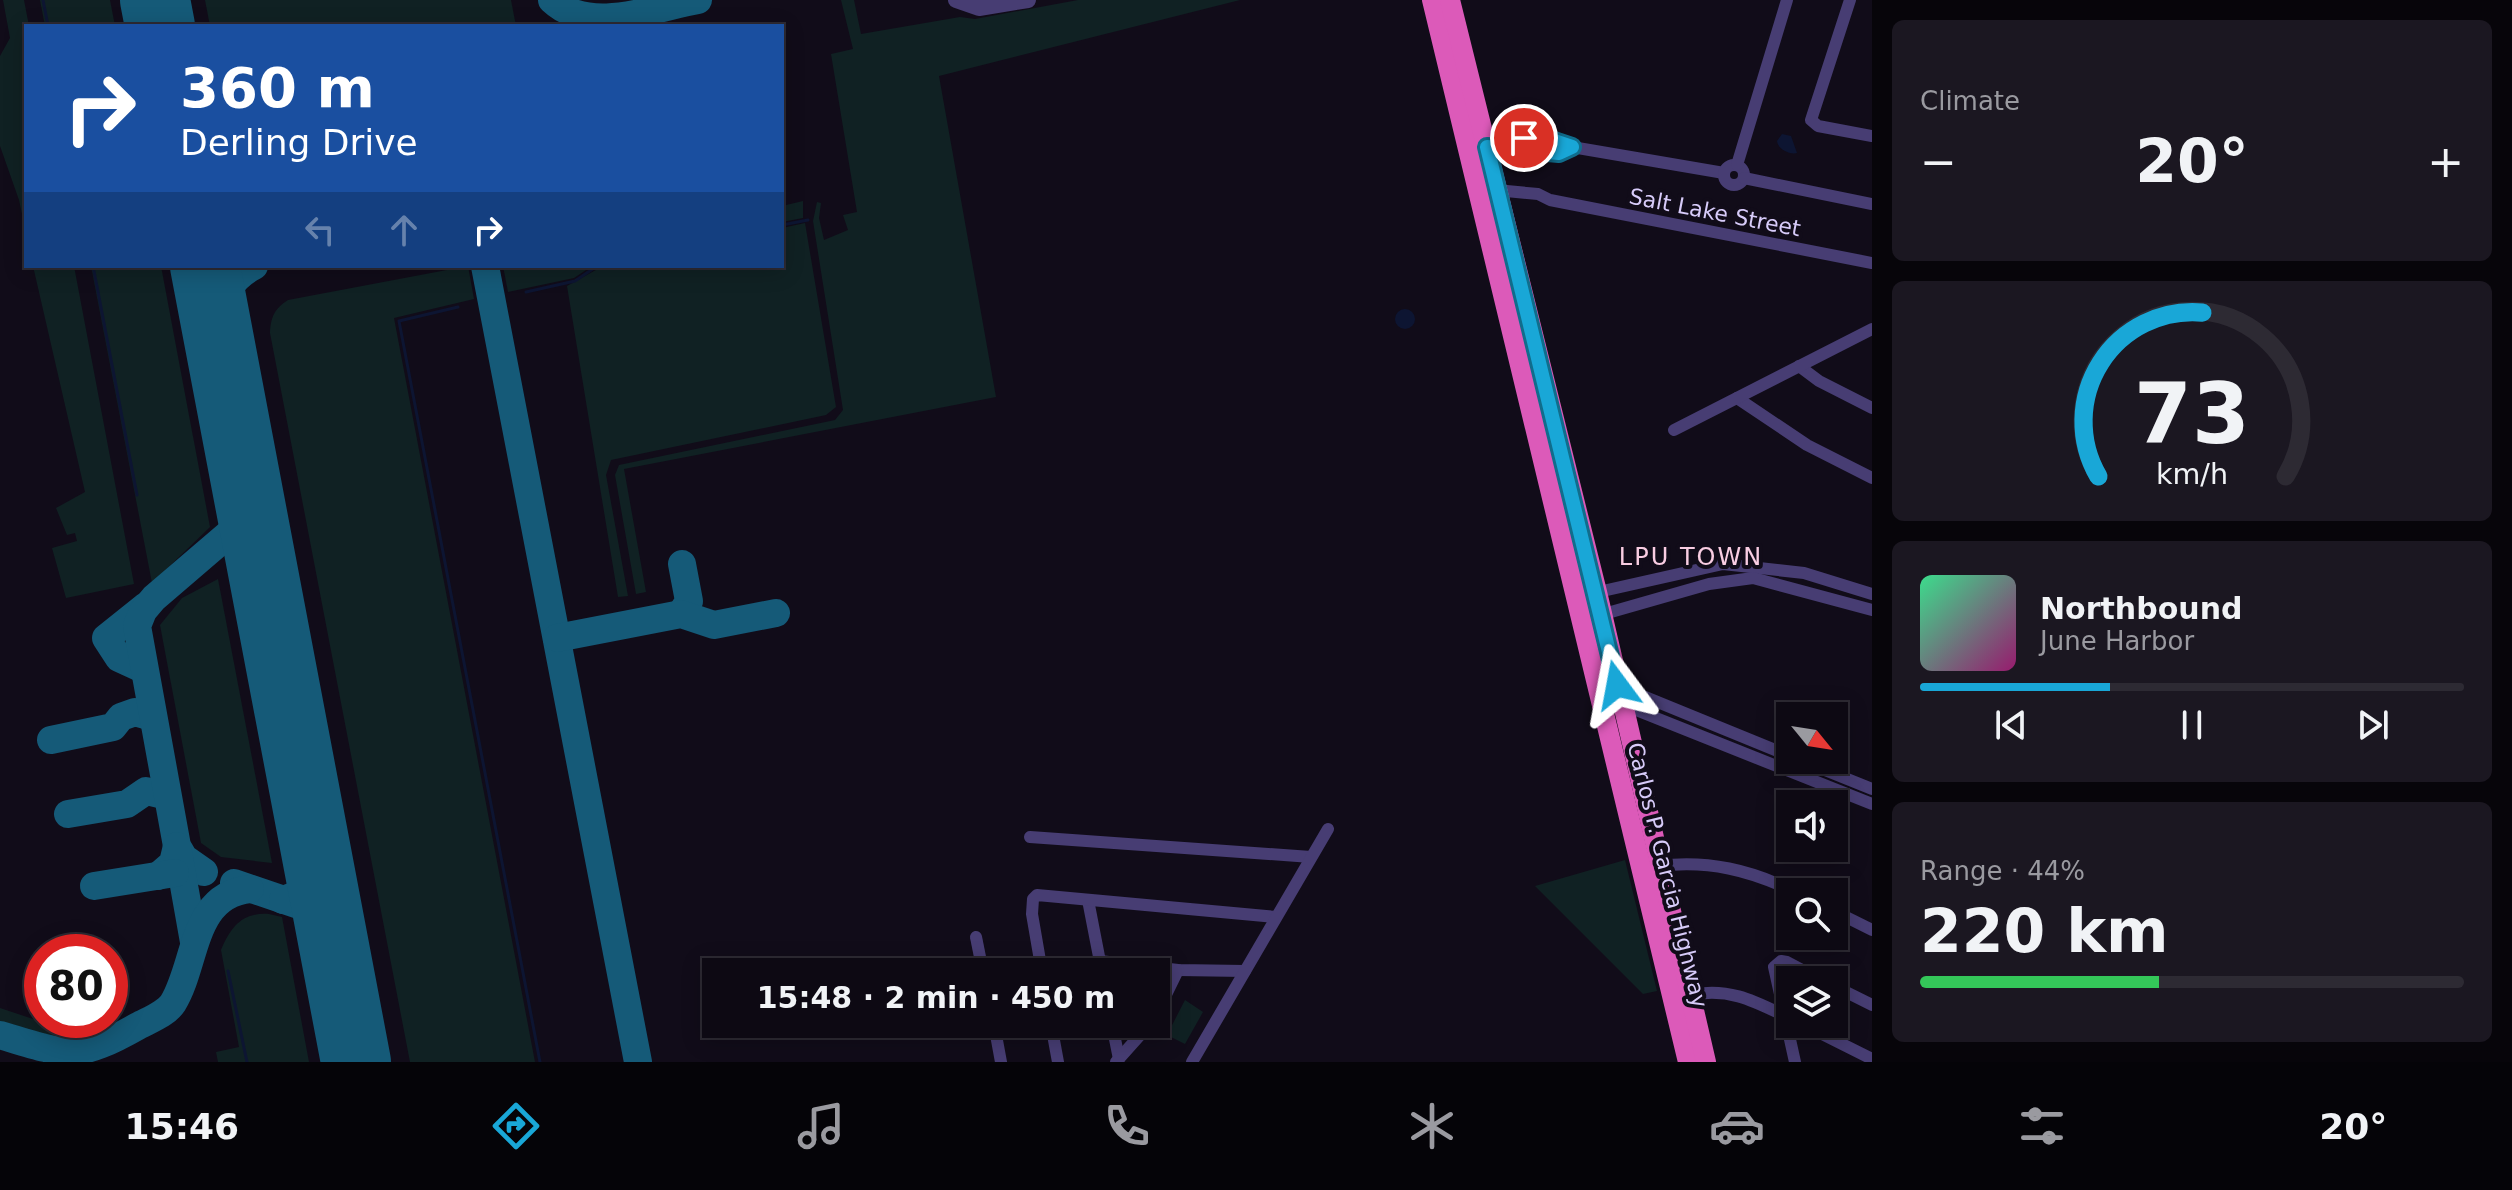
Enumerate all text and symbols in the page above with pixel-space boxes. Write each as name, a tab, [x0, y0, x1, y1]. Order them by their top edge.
text: 360 m	[180, 55, 375, 120]
icon: right	[48, 56, 152, 160]
text: Climate	[1920, 86, 2020, 116]
pin	[1490, 104, 1558, 172]
icon: arrive	[1502, 116, 1546, 160]
text: Derling Drive	[180, 122, 418, 163]
text: 20°	[2135, 126, 2249, 196]
text: −	[1920, 136, 1957, 187]
text: +	[2427, 136, 2464, 187]
street label: Salt Lake Street	[1627, 184, 1803, 241]
icon: left	[298, 208, 342, 252]
icon: ahead	[382, 208, 426, 252]
icon: right	[466, 208, 510, 252]
text: 73	[2134, 365, 2250, 462]
text: km/h	[2156, 457, 2228, 491]
district label: LPU TOWN	[1619, 543, 1763, 571]
text: Northbound	[2040, 591, 2243, 626]
text: June Harbor	[2040, 626, 2194, 656]
position arrow	[1575, 643, 1659, 727]
north arrow	[1776, 702, 1848, 774]
map controls	[1776, 702, 1848, 1038]
icon: previous	[1989, 703, 2033, 747]
icon: pause	[2170, 703, 2214, 747]
icon: next	[2351, 703, 2395, 747]
street label: Carlos P. Garcia Highway	[1622, 740, 1713, 1010]
button: sound	[1776, 790, 1848, 862]
text: Range · 44%	[1920, 856, 2085, 886]
button: search	[1776, 878, 1848, 950]
text: 220 km	[1920, 896, 2169, 966]
speed limit sign: 80	[24, 934, 128, 1038]
button: layers	[1776, 966, 1848, 1038]
text: 15:48 · 2 min · 450 m	[757, 980, 1115, 1015]
icon: directions	[488, 1098, 544, 1154]
icon: music	[793, 1098, 849, 1154]
icon: phone	[1099, 1098, 1155, 1154]
icon: climate	[1404, 1098, 1460, 1154]
icon: car	[1709, 1098, 1765, 1154]
icon: filters	[2014, 1098, 2070, 1154]
text: 15:46	[125, 1106, 239, 1147]
text: 20°	[2319, 1106, 2387, 1147]

